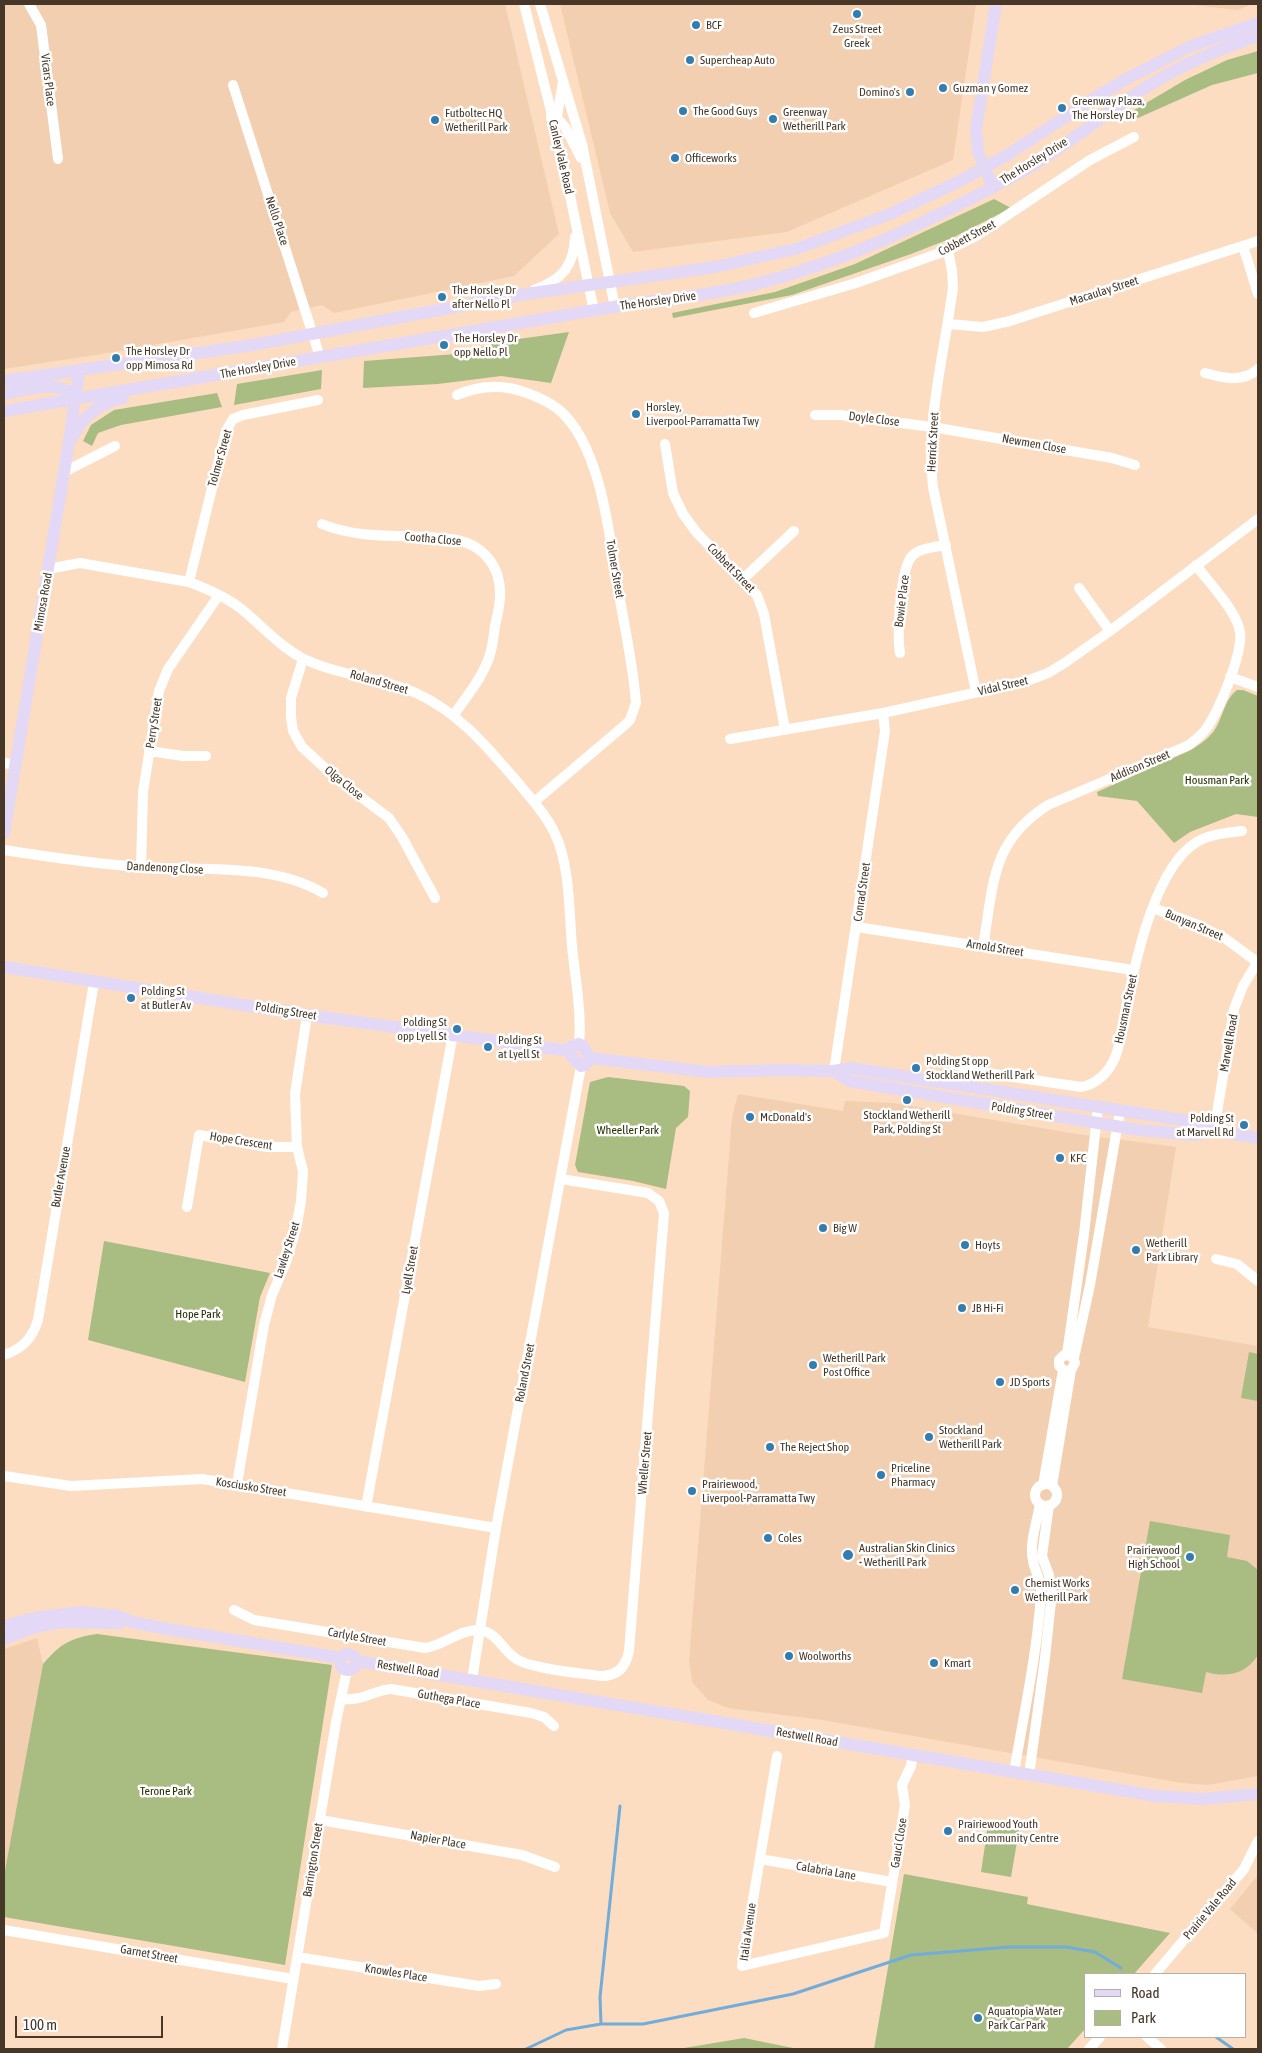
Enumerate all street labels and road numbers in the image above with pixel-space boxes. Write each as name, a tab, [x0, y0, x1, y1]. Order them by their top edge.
street label: Vicars Place	[38, 53, 58, 107]
street label: Canley Vale Road	[545, 118, 577, 196]
street label: The Horsley Drive	[998, 135, 1070, 187]
street label: Nello Place	[262, 195, 292, 247]
street label: Cobbett Street	[936, 217, 998, 259]
street label: Macaulay Street	[1068, 273, 1140, 309]
street label: The Horsley Drive	[619, 289, 697, 313]
street label: The Horsley Drive	[219, 354, 297, 382]
street label: Doyle Close	[848, 409, 900, 429]
street label: Herrick Street	[924, 412, 942, 472]
street label: Tolmer Street	[205, 428, 235, 488]
street label: Newmen Close	[1001, 431, 1067, 457]
street label: Cootha Close	[404, 529, 462, 549]
street label: Tolmer Street	[603, 539, 627, 599]
street label: Cobbett Street	[704, 540, 758, 596]
street label: Mimosa Road	[31, 571, 55, 633]
street label: Bowie Place	[892, 574, 912, 628]
street label: Roland Street	[348, 667, 410, 697]
street label: Vidal Street	[977, 673, 1029, 699]
street label: Perry Street	[143, 697, 165, 749]
street label: Addison Street	[1108, 747, 1172, 785]
street label: Olga Close	[322, 763, 366, 803]
street label: Dandenong Close	[126, 859, 204, 877]
street label: Conrad Street	[851, 862, 873, 922]
street label: Bunyan Street	[1163, 906, 1225, 944]
street label: Arnold Street	[965, 936, 1025, 960]
street label: Housman Street	[1112, 973, 1140, 1045]
street label: Polding Street	[254, 999, 318, 1023]
street label: Marvell Road	[1217, 1013, 1241, 1073]
street label: Polding Street	[990, 1099, 1054, 1123]
street label: Hope Crescent	[209, 1129, 273, 1153]
street label: Butler Avenue	[49, 1145, 73, 1209]
street label: Lawley Street	[271, 1220, 303, 1280]
street label: Lyell Street	[399, 1245, 421, 1295]
street label: Roland Street	[512, 1342, 538, 1404]
street label: Wheller Street	[635, 1431, 655, 1495]
street label: Kosciusko Street	[215, 1474, 287, 1500]
street label: Carlyle Street	[327, 1625, 387, 1649]
street label: Restwell Road	[376, 1657, 440, 1681]
street label: Guthega Place	[416, 1686, 482, 1712]
street label: Restwell Road	[775, 1724, 839, 1750]
street label: Gauci Close	[888, 1817, 910, 1869]
street label: Barrington Street	[300, 1822, 326, 1898]
street label: Napier Place	[409, 1828, 467, 1852]
street label: Calabria Lane	[795, 1859, 857, 1883]
street label: Prairie Vale Road	[1180, 1876, 1240, 1942]
street label: Italia Avenue	[737, 1902, 759, 1962]
street label: Garnet Street	[119, 1942, 179, 1966]
street label: Knowles Place	[364, 1961, 428, 1985]

